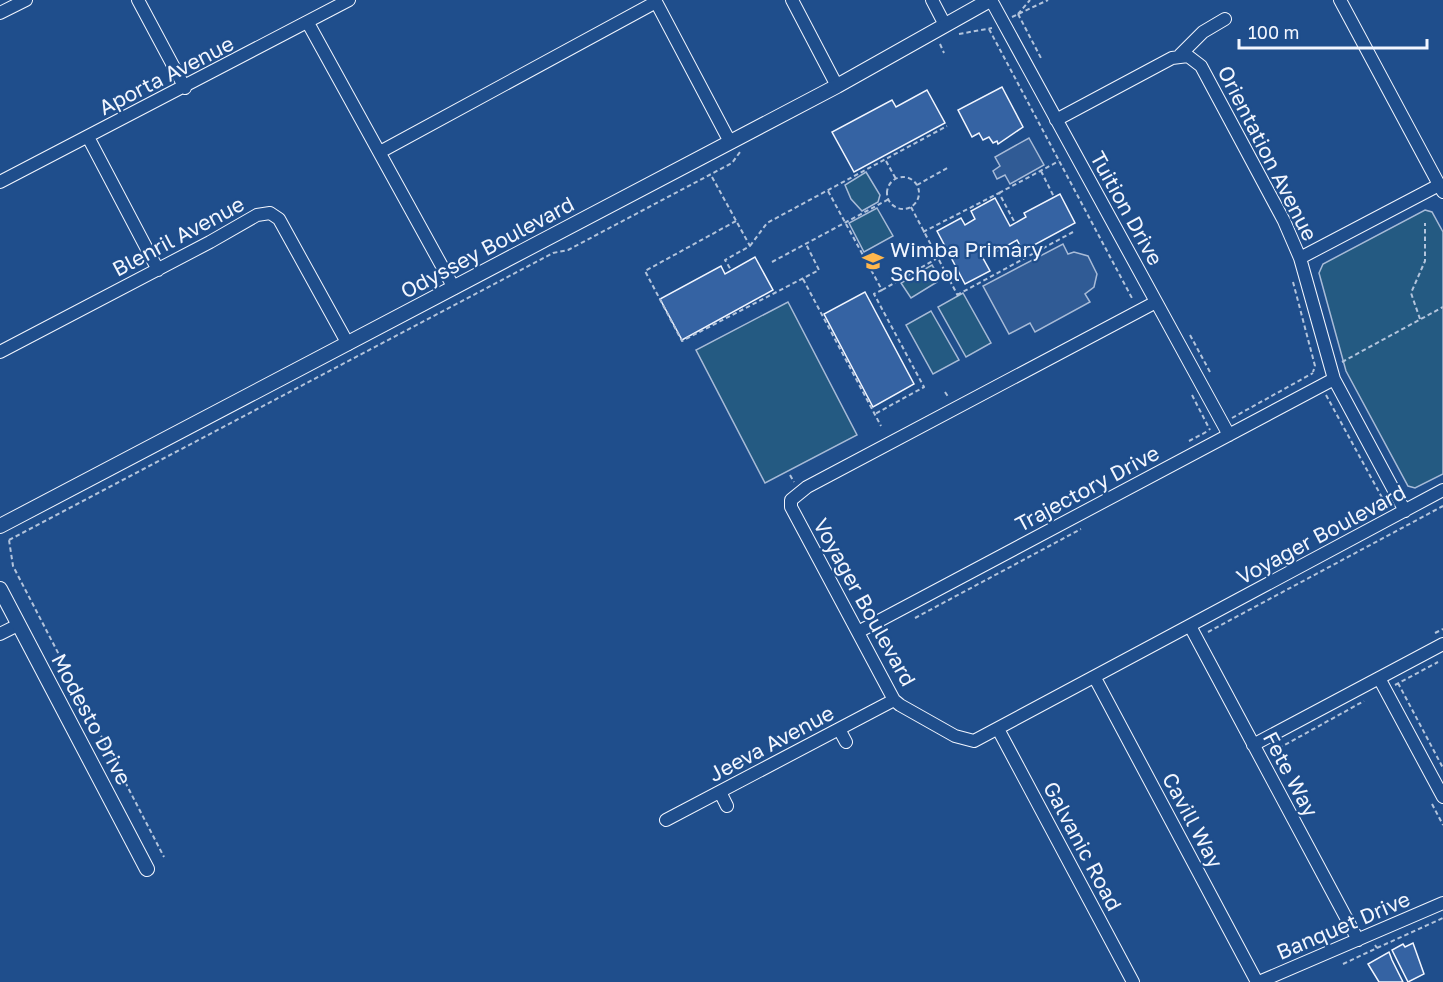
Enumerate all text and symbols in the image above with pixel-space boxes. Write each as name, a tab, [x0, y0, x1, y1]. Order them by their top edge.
scale bar	[1239, 12, 1426, 50]
text: 100 m	[1248, 21, 1299, 43]
street label: Aporta Avenue	[94, 30, 238, 120]
street label: Orientation Avenue	[1213, 61, 1323, 245]
street label: Tuition Drive	[1085, 146, 1169, 270]
street label: Blenril Avenue	[108, 190, 248, 282]
street label: Odyssey Boulevard	[396, 190, 578, 304]
place label: Wimba Primary School	[890, 236, 1043, 286]
school or university icon: Wimba Primary School	[861, 249, 885, 273]
street label: Trajectory Drive	[1011, 439, 1163, 537]
street label: Voyager Boulevard	[1232, 478, 1410, 590]
street label: Voyager Boulevard	[808, 513, 922, 691]
street label: Modesto Drive	[46, 649, 138, 789]
street label: Jeeva Avenue	[704, 699, 838, 787]
street label: Fete Way	[1258, 727, 1324, 821]
street label: Cavill Way	[1157, 768, 1229, 872]
street label: Galvanic Road	[1038, 777, 1128, 915]
street label: Banquet Drive	[1272, 885, 1414, 965]

